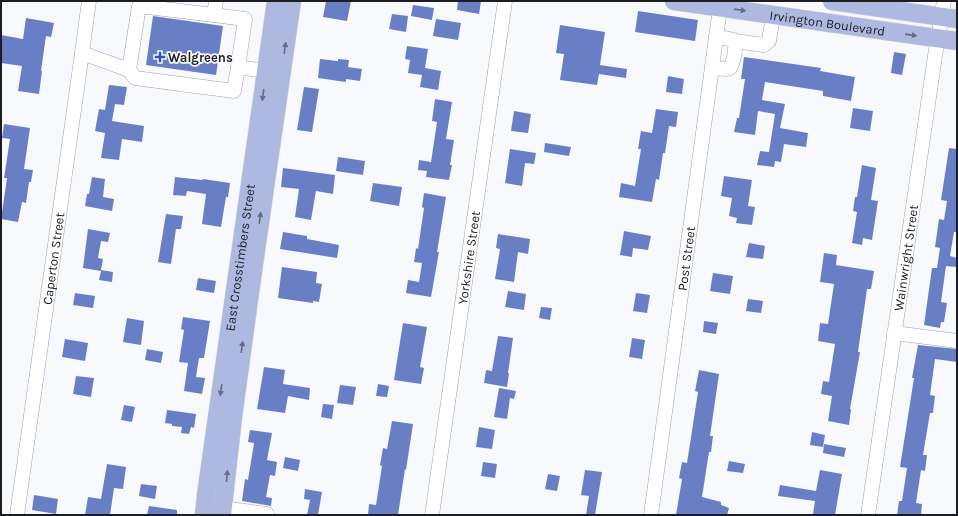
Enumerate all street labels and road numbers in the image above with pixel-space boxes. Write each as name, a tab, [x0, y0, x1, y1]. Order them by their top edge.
street label: Irvington Boulevard	[769, 8, 886, 39]
street label: East Crosstimbers Street	[222, 183, 258, 332]
street label: Wainwright Street	[891, 204, 921, 312]
street label: Yorkshire Street	[455, 210, 483, 305]
street label: Caperton Street	[40, 211, 67, 306]
street label: Post Street	[675, 225, 698, 292]

